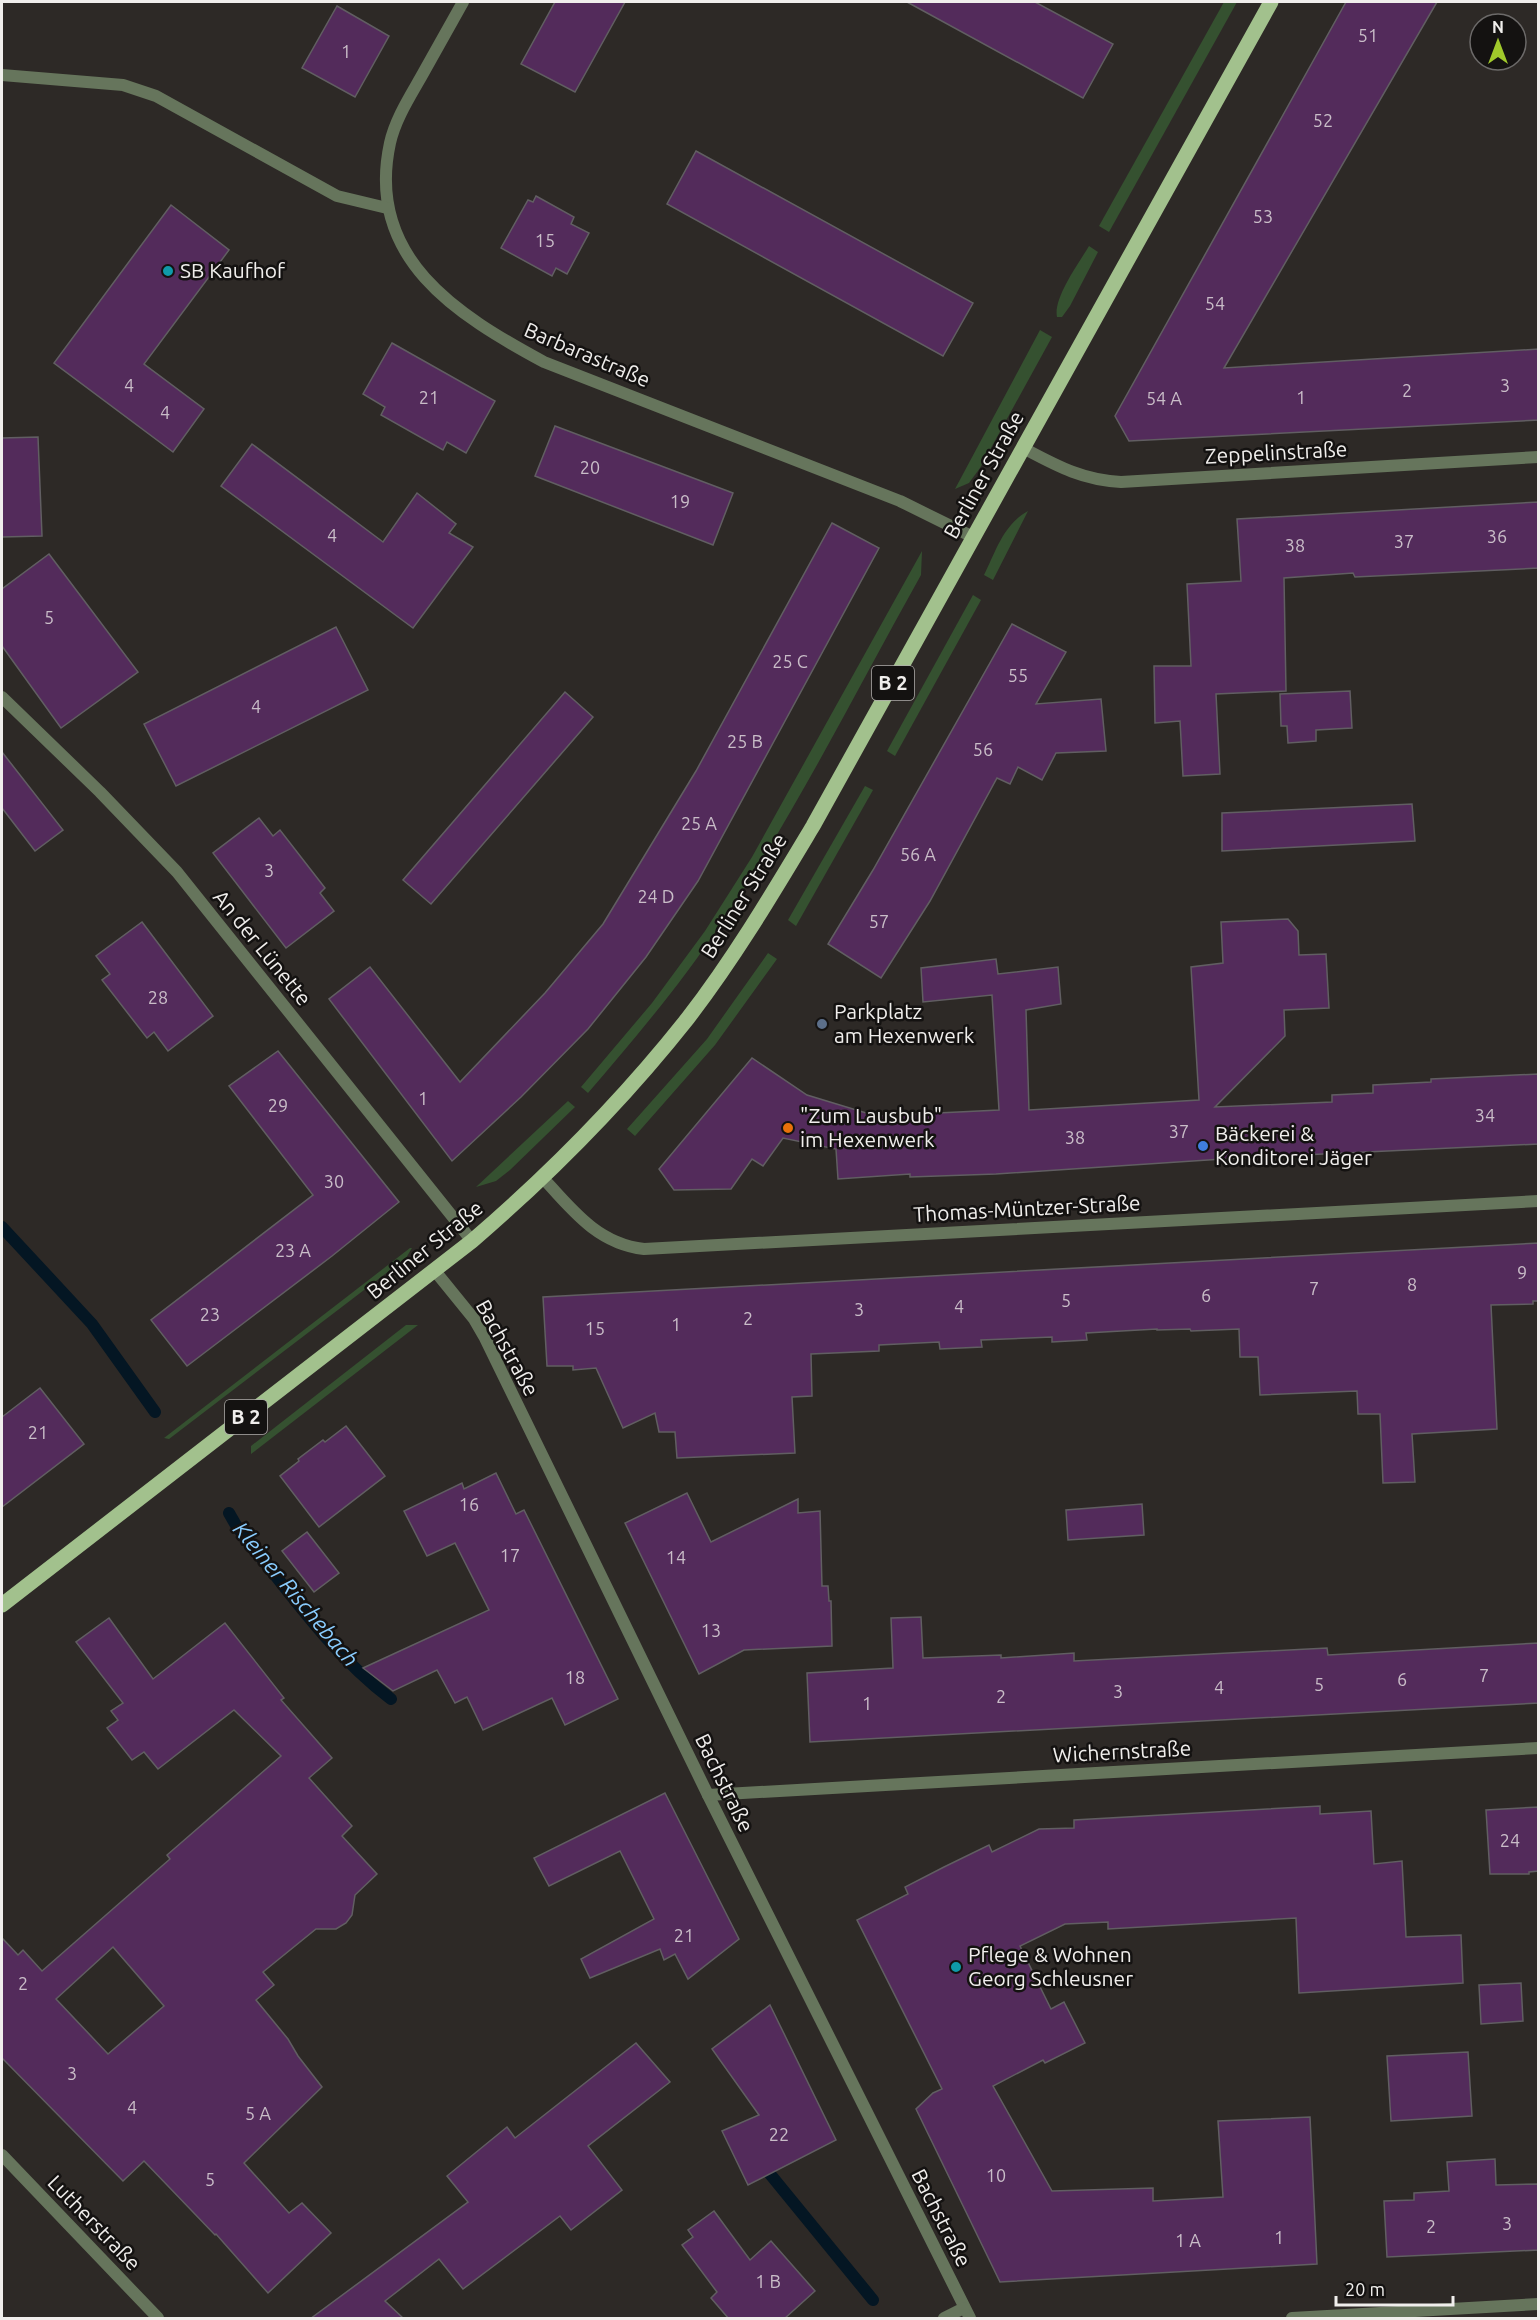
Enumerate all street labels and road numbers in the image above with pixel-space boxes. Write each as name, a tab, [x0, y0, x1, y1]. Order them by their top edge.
street label: Barbarastraße	[521, 317, 654, 391]
street label: Berliner Straße	[938, 407, 1028, 542]
street label: Zeppelinstraße	[1204, 436, 1348, 468]
road number: B 2	[872, 666, 914, 700]
street label: Berliner Straße	[695, 829, 791, 962]
street label: An der Lünette	[209, 885, 317, 1010]
street label: Thomas-Müntzer-Straße	[913, 1190, 1141, 1226]
street label: Berliner Straße	[362, 1195, 487, 1303]
street label: Bachstraße	[472, 1295, 544, 1400]
road number: B 2	[225, 1400, 267, 1434]
street label: Bachstraße	[691, 1730, 759, 1836]
street label: Wichernstraße	[1052, 1735, 1192, 1767]
street label: Bachstraße	[907, 2165, 977, 2270]
street label: Lutherstraße	[43, 2170, 146, 2275]

